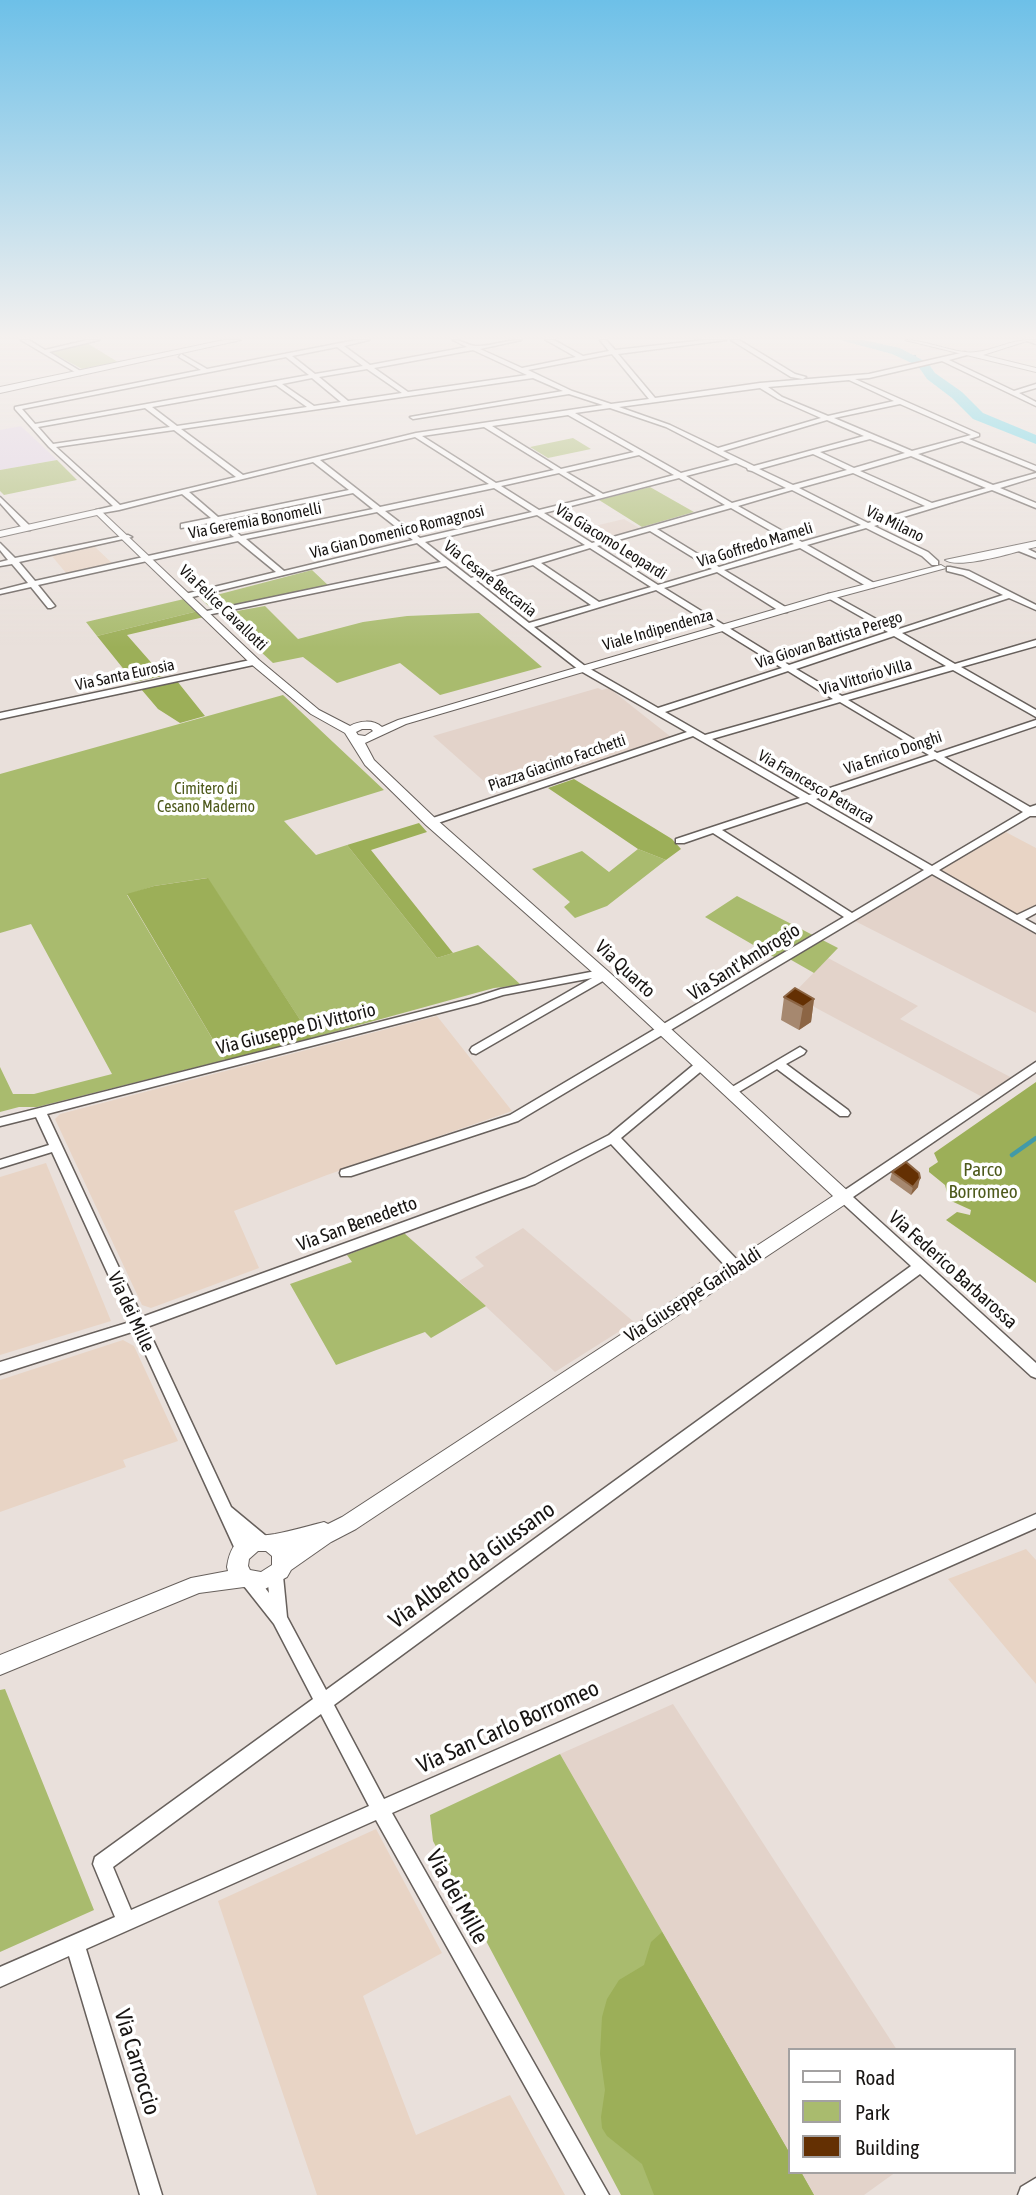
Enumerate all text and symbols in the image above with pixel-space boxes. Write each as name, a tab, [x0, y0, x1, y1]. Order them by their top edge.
street label: Via Geremia Bonomelli	[187, 499, 323, 543]
street label: Via Giacomo Leopardi	[552, 500, 670, 584]
street label: Via Gian Domenico Romagnosi	[308, 501, 486, 563]
street label: Via Milano	[863, 502, 927, 546]
street label: Via Goffredo Mameli	[695, 518, 815, 572]
street label: Via Cesare Beccaria	[440, 537, 540, 621]
street label: Via Felice Cavallotti	[175, 561, 271, 655]
street label: Viale Indipendenza	[601, 605, 715, 655]
street label: Via Giovan Battista Perego	[753, 607, 905, 673]
street label: Via Santa Eurosia	[74, 655, 176, 695]
street label: Via Vittorio Villa	[818, 655, 914, 699]
street label: Via Enrico Donghi	[842, 727, 944, 779]
street label: Piazza Giacinto Facchetti	[486, 730, 628, 796]
street label: Via Francesco Petrarca	[755, 746, 877, 828]
park label: Cimitero di Cesano Maderno	[157, 779, 255, 817]
street label: Via Sant'Ambrogio	[684, 918, 804, 1006]
street label: Via Quarto	[590, 935, 660, 1003]
street label: Via Giuseppe Di Vittorio	[214, 998, 378, 1060]
park label: Parco Borromeo	[948, 1159, 1018, 1203]
street label: Via San Benedetto	[294, 1192, 420, 1256]
street label: Via Federico Barbarossa	[884, 1206, 1022, 1334]
street label: Via Giuseppe Garibaldi	[620, 1242, 766, 1348]
street label: Via dei Mille	[103, 1269, 159, 1355]
street label: Via Alberto da Giussano	[384, 1496, 560, 1634]
street label: Via San Carlo Borromeo	[413, 1674, 603, 1780]
street label: Via dei Mille	[420, 1845, 494, 1949]
street label: Via Carroccio	[108, 2006, 166, 2118]
legend	[788, 2048, 1015, 2174]
text: Road	[855, 2065, 895, 2089]
text: Park	[855, 2100, 890, 2124]
text: Building	[855, 2135, 919, 2159]

